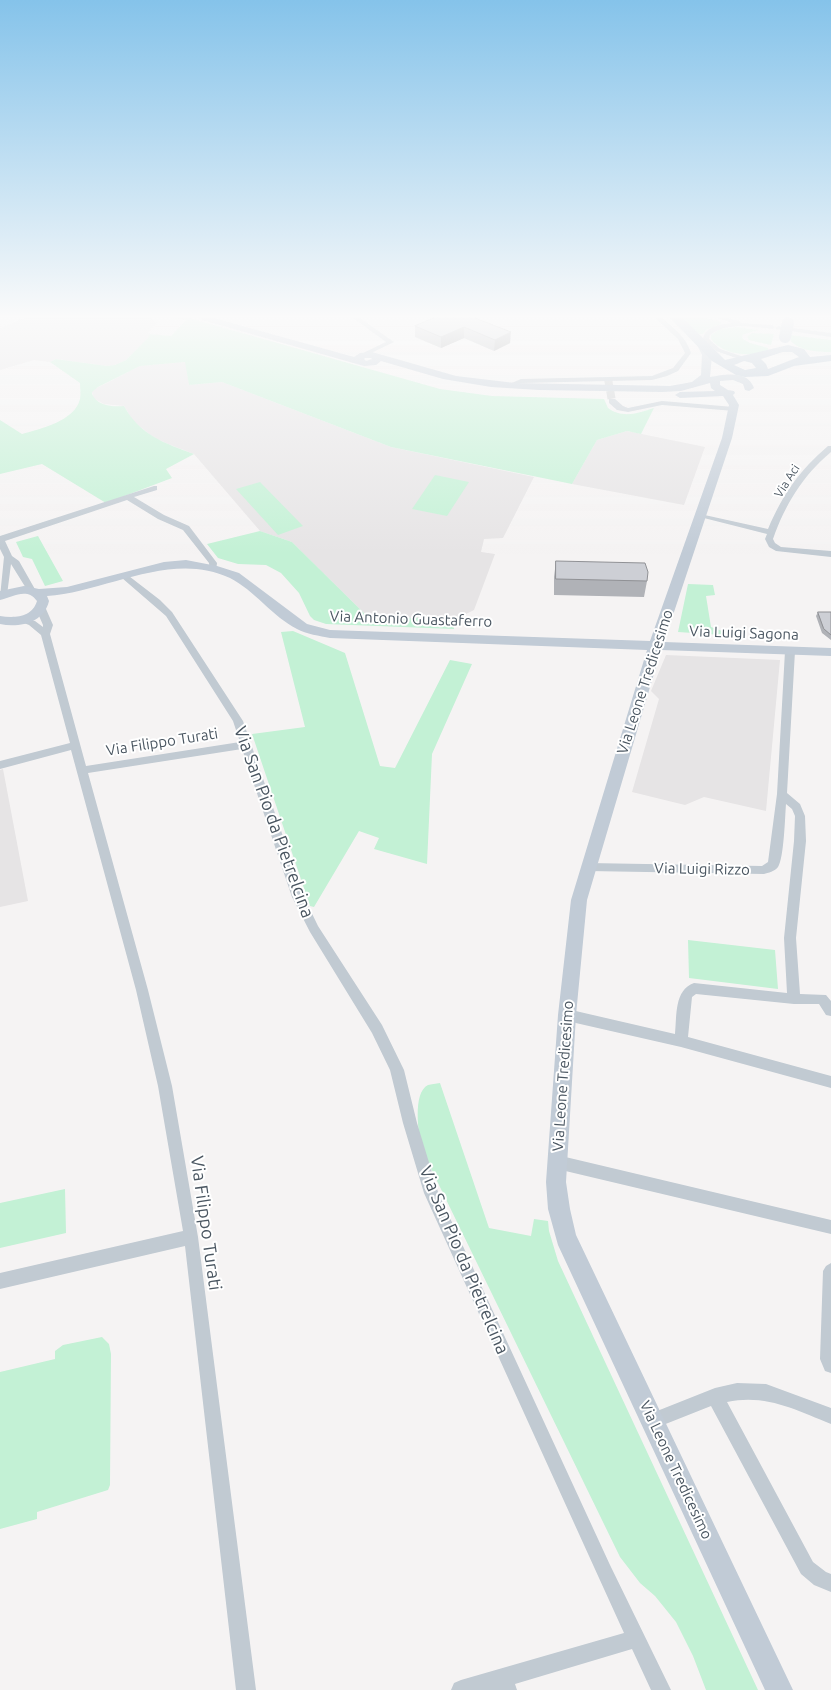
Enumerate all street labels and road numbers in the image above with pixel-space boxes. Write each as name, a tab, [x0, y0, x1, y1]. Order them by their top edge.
street label: Via Aci	[771, 462, 803, 500]
street label: Via Antonio Guastaferro	[329, 607, 493, 631]
street label: Via Leone Tredicesimo	[613, 607, 677, 757]
street label: Via Luigi Sagona	[689, 622, 799, 644]
street label: Via San Pio da Pietrelcina	[229, 723, 319, 921]
street label: Via Filippo Turati	[105, 724, 219, 760]
street label: Via Luigi Rizzo	[654, 859, 750, 879]
street label: Via Leone Tredicesimo	[549, 1000, 577, 1152]
street label: Via Filippo Turati	[186, 1154, 226, 1292]
street label: Via San Pio da Pietrelcina	[415, 1163, 513, 1357]
street label: Via Leone Tredicesimo	[636, 1398, 716, 1542]

